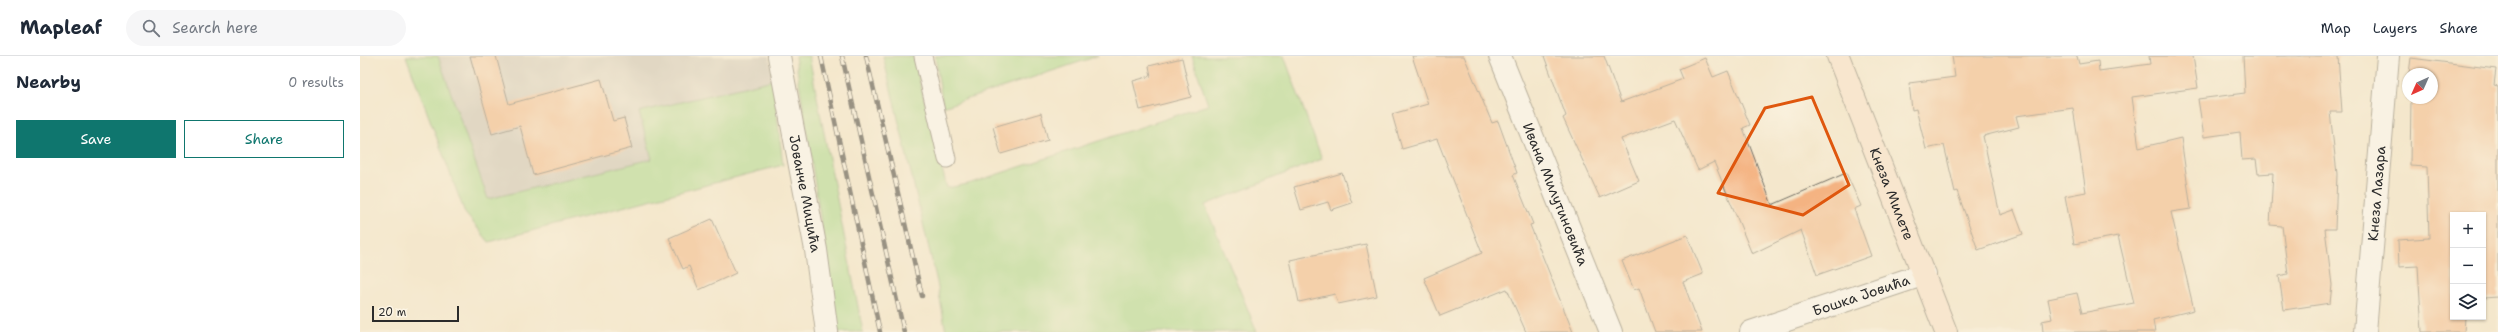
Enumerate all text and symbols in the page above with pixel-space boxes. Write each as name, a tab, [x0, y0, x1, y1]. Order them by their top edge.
search box	[126, 10, 406, 46]
text: Mapleaf	[20, 15, 102, 40]
icon: search	[140, 17, 162, 39]
text: Search here	[172, 18, 258, 38]
text: Map	[2321, 19, 2351, 37]
text: Layers	[2373, 19, 2417, 37]
text: Share	[2439, 19, 2478, 37]
north arrow	[2402, 68, 2438, 104]
text: Nearby	[16, 71, 81, 93]
text: 0 results	[288, 74, 344, 91]
button: Save	[16, 120, 176, 158]
button: Share	[184, 120, 344, 158]
street label: Ивана Милутиновића	[1519, 120, 1593, 269]
street label: Јованче Мицића	[785, 133, 825, 254]
street label: Кнеза Милете	[1866, 145, 1918, 243]
street label: Кнеза Лазара	[2364, 145, 2390, 242]
map controls	[2450, 212, 2486, 320]
button: +	[2450, 212, 2486, 248]
button: −	[2450, 248, 2486, 284]
street label: Бошка Јовића	[1810, 271, 1912, 320]
button: layers	[2450, 284, 2486, 320]
scale bar	[372, 304, 459, 323]
text: 20 m	[378, 305, 406, 320]

